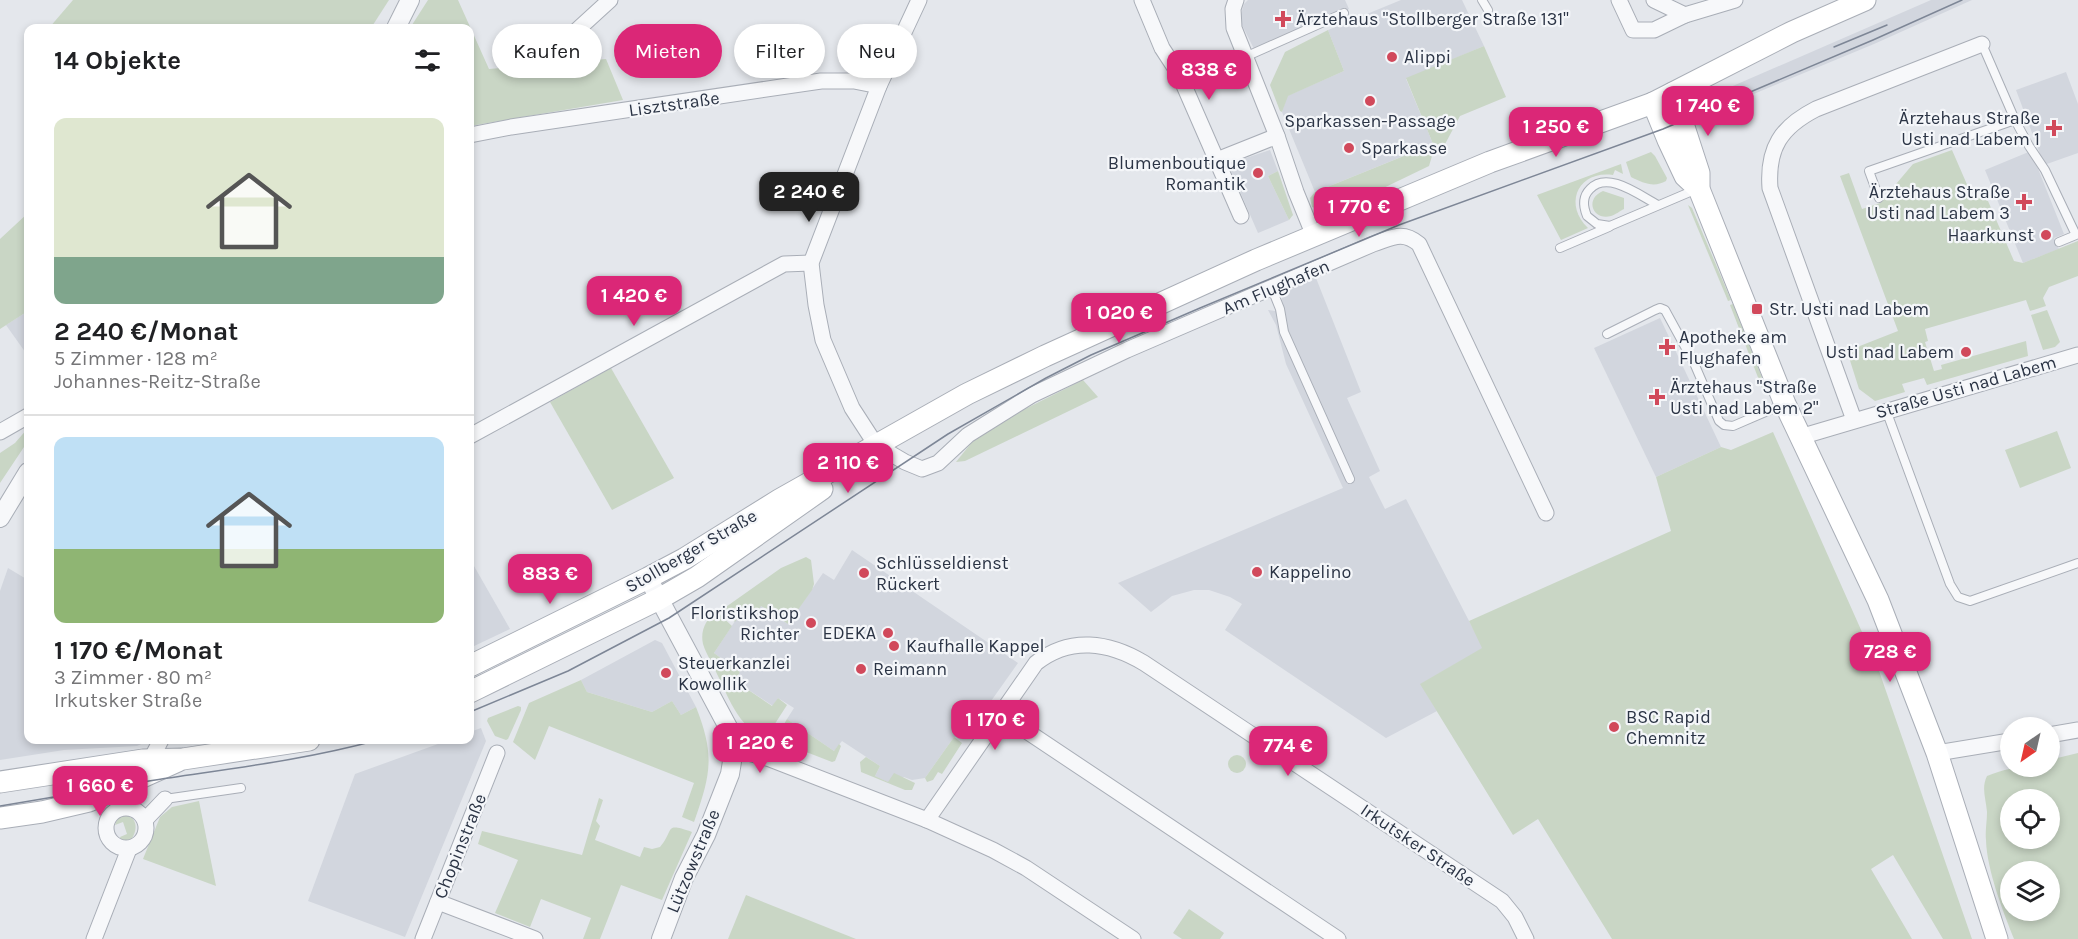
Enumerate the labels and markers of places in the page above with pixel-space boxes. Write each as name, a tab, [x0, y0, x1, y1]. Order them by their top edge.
place label: Ärztehaus "Stollberger Straße 131"	[1296, 8, 1569, 30]
marker: Ärztehaus "Stollberger Straße 131"	[1274, 10, 1292, 28]
place label: Alippi	[1404, 46, 1451, 68]
pin: 838 €	[1167, 50, 1251, 101]
marker: Alippi	[1385, 50, 1399, 64]
pin: 1 740 €	[1653, 86, 1763, 137]
marker: Sparkassen-Passage	[1363, 94, 1377, 108]
pin: 1 250 €	[1501, 107, 1611, 158]
place label: Ärztehaus Straße Usti nad Labem 1	[1899, 107, 2040, 150]
place label: Sparkassen-Passage	[1284, 110, 1456, 132]
marker: Ärztehaus Straße Usti nad Labem 1	[2045, 119, 2063, 137]
place label: Sparkasse	[1361, 137, 1447, 159]
marker: Sparkasse	[1342, 141, 1356, 155]
place label: Blumenboutique Romantik	[1108, 152, 1246, 195]
marker: Blumenboutique Romantik	[1251, 166, 1265, 180]
pin: 2 240 €	[754, 172, 864, 223]
place label: Ärztehaus Straße Usti nad Labem 3	[1867, 181, 2010, 224]
pin: 1 770 €	[1304, 187, 1414, 238]
marker: Ärztehaus Straße Usti nad Labem 3	[2015, 193, 2033, 211]
place label: Haarkunst	[1948, 224, 2034, 246]
marker: Haarkunst	[2039, 228, 2053, 242]
pin: 1 420 €	[579, 276, 689, 327]
pin: 1 020 €	[1064, 293, 1174, 344]
place label: Str. Usti nad Labem	[1769, 298, 1929, 320]
marker: Str. Usti nad Labem	[1750, 302, 1764, 316]
place label: Apotheke am Flughafen	[1679, 326, 1787, 369]
marker: Apotheke am Flughafen	[1660, 340, 1674, 354]
place label: Usti nad Labem	[1826, 341, 1954, 363]
marker: Usti nad Labem	[1959, 345, 1973, 359]
place label: Ärztehaus "Straße Usti nad Labem 2"	[1670, 376, 1819, 419]
marker: Ärztehaus "Straße Usti nad Labem 2"	[1648, 388, 1666, 406]
pin: 2 110 €	[793, 443, 903, 494]
place label: Schlüsseldienst Rückert	[876, 552, 1009, 595]
pin: 883 €	[508, 554, 592, 605]
place label: Kappelino	[1269, 561, 1351, 583]
marker: Kappelino	[1250, 565, 1264, 579]
marker: Schlüsseldienst Rückert	[857, 566, 871, 580]
place label: Floristikshop Richter	[690, 602, 799, 645]
marker: Floristikshop Richter	[804, 616, 818, 630]
place label: EDEKA	[823, 622, 876, 644]
marker: EDEKA	[881, 626, 895, 640]
pin: 728 €	[1848, 632, 1932, 683]
place label: Kaufhalle Kappel	[906, 635, 1044, 657]
marker: Kaufhalle Kappel	[887, 639, 901, 653]
place label: Steuerkanzlei Kowollik	[678, 652, 791, 695]
place label: Reimann	[873, 658, 947, 680]
marker: Reimann	[854, 662, 868, 676]
marker: Steuerkanzlei Kowollik	[659, 666, 673, 680]
pin: 1 170 €	[940, 700, 1050, 751]
place label: BSC Rapid Chemnitz	[1626, 706, 1711, 749]
marker: BSC Rapid Chemnitz	[1607, 720, 1621, 734]
pin: 1 220 €	[705, 723, 815, 774]
pin: 774 €	[1246, 726, 1330, 777]
pin: 1 660 €	[45, 766, 155, 817]

